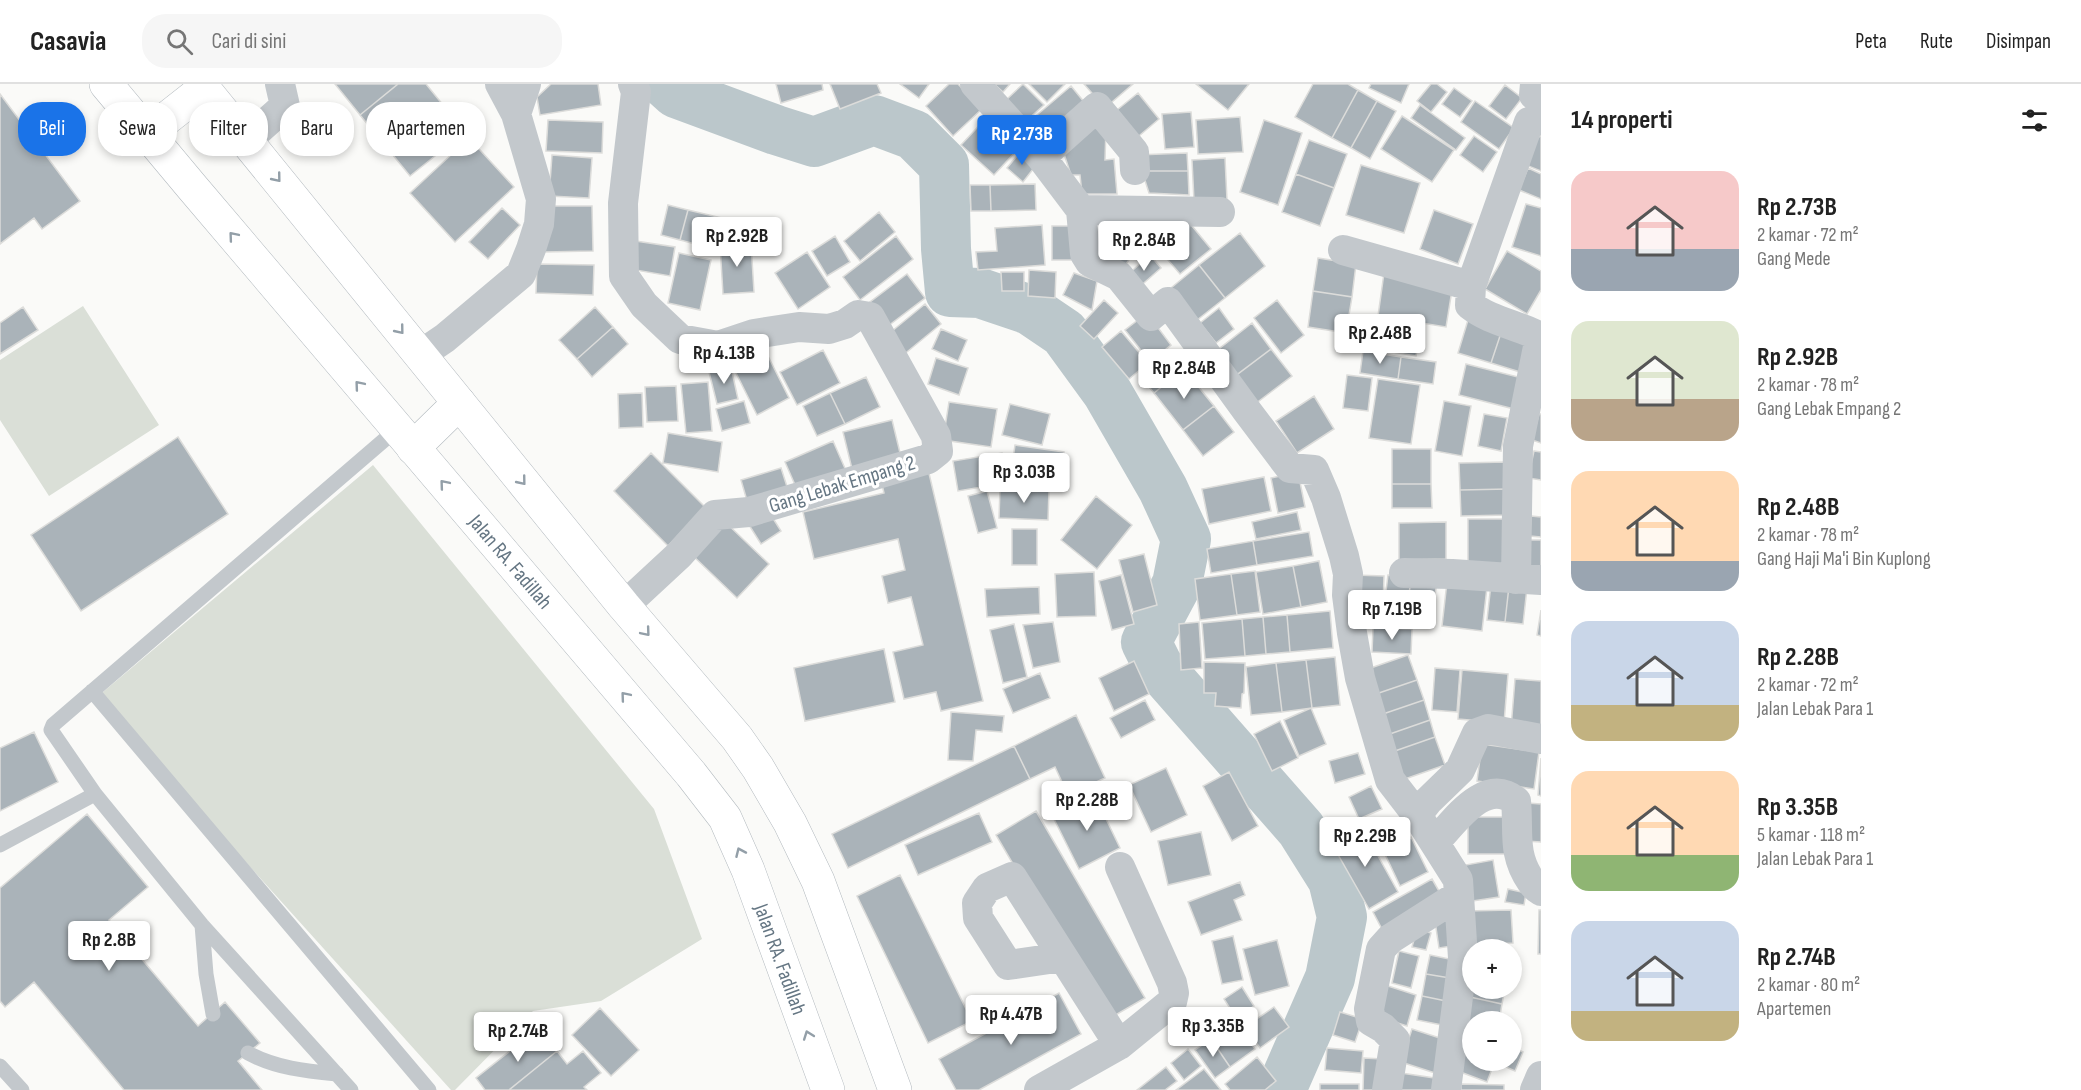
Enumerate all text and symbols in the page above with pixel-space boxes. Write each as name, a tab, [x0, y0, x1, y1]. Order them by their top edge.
search box	[142, 14, 562, 68]
text: Casavia	[30, 25, 106, 58]
icon: search	[163, 25, 196, 58]
text: Cari di sini	[211, 28, 286, 55]
text: Peta	[1855, 29, 1887, 54]
text: Rute	[1920, 29, 1953, 54]
text: Disimpan	[1986, 29, 2051, 54]
chip: Beli	[18, 102, 86, 156]
chip: Sewa	[98, 102, 177, 156]
chip: Filter	[189, 102, 268, 156]
chip: Baru	[280, 102, 354, 156]
chip: Apartemen	[366, 102, 486, 156]
icon: filters	[2018, 104, 2051, 137]
text: 14 properti	[1571, 105, 1673, 136]
pin: Rp 2.73B	[960, 115, 1084, 166]
text: Rp 2.73B	[991, 122, 1053, 146]
one-way arrow	[270, 171, 281, 182]
text: Rp 2.73B	[1757, 192, 1837, 223]
icon: home	[1619, 195, 1691, 267]
pin: Rp 2.92B	[675, 217, 799, 268]
pin: Rp 2.84B	[1082, 221, 1206, 272]
text: 2 kamar · 72 m²	[1757, 223, 1859, 247]
text: Rp 2.92B	[706, 224, 768, 248]
text: Rp 2.84B	[1112, 228, 1176, 252]
one-way arrow	[229, 232, 240, 243]
text: Gang Mede	[1757, 247, 1831, 271]
pin: Rp 2.48B	[1318, 314, 1442, 365]
text: Rp 2.48B	[1348, 321, 1412, 345]
one-way arrow	[392, 323, 403, 334]
pin: Rp 4.13B	[662, 334, 786, 385]
text: Rp 4.13B	[693, 341, 755, 365]
text: Rp 2.92B	[1757, 342, 1838, 373]
icon: home	[1619, 345, 1691, 417]
pin: Rp 2.84B	[1122, 349, 1246, 400]
text: Rp 2.84B	[1152, 356, 1216, 380]
text: 2 kamar · 78 m²	[1757, 373, 1859, 397]
one-way arrow	[355, 381, 366, 392]
text: Gang Lebak Empang 2	[1757, 397, 1901, 421]
street label: Gang Lebak Empang 2	[766, 450, 918, 519]
pin: Rp 3.03B	[962, 453, 1086, 504]
text: Rp 3.03B	[993, 460, 1055, 484]
one-way arrow	[515, 474, 526, 485]
one-way arrow	[440, 480, 451, 491]
text: Rp 2.48B	[1757, 492, 1839, 523]
icon: home	[1619, 495, 1691, 567]
street label: Jalan RA. Fadillah	[462, 509, 557, 614]
text: 2 kamar · 78 m²	[1757, 523, 1859, 547]
text: Gang Haji Ma'i Bin Kuplong	[1757, 547, 1931, 571]
pin: Rp 7.19B	[1330, 590, 1454, 641]
text: Rp 7.19B	[1362, 597, 1422, 621]
one-way arrow	[639, 625, 650, 636]
text: Rp 2.28B	[1757, 642, 1839, 673]
icon: home	[1619, 645, 1691, 717]
text: 2 kamar · 72 m²	[1757, 673, 1859, 697]
one-way arrow	[621, 692, 632, 703]
text: Jalan Lebak Para 1	[1757, 697, 1873, 721]
pin: Rp 2.28B	[1025, 781, 1149, 832]
text: Rp 2.28B	[1055, 788, 1119, 812]
text: Rp 3.35B	[1757, 792, 1838, 823]
icon: home	[1619, 795, 1691, 867]
pin: Rp 2.29B	[1303, 817, 1427, 868]
text: 5 kamar · 118 m²	[1757, 823, 1865, 847]
text: Rp 2.29B	[1333, 824, 1397, 848]
text: Jalan Lebak Para 1	[1757, 847, 1873, 871]
one-way arrow	[736, 848, 748, 859]
street label: Jalan RA. Fadillah	[748, 900, 812, 1018]
pin: Rp 2.8B	[54, 921, 164, 972]
text: Rp 2.8B	[82, 928, 136, 952]
map controls	[1462, 939, 1522, 1071]
button: +	[1462, 939, 1522, 999]
text: Rp 2.74B	[1757, 942, 1836, 973]
icon: home	[1619, 945, 1691, 1017]
text: 2 kamar · 80 m²	[1757, 973, 1860, 997]
pin: Rp 4.47B	[949, 995, 1073, 1046]
text: Apartemen	[1757, 997, 1831, 1021]
text: Rp 4.47B	[980, 1002, 1042, 1026]
pin: Rp 3.35B	[1151, 1007, 1275, 1058]
button: −	[1462, 1011, 1522, 1071]
pin: Rp 2.74B	[456, 1012, 580, 1063]
text: Rp 3.35B	[1182, 1014, 1244, 1038]
text: Rp 2.74B	[488, 1019, 548, 1043]
one-way arrow	[802, 1030, 815, 1041]

